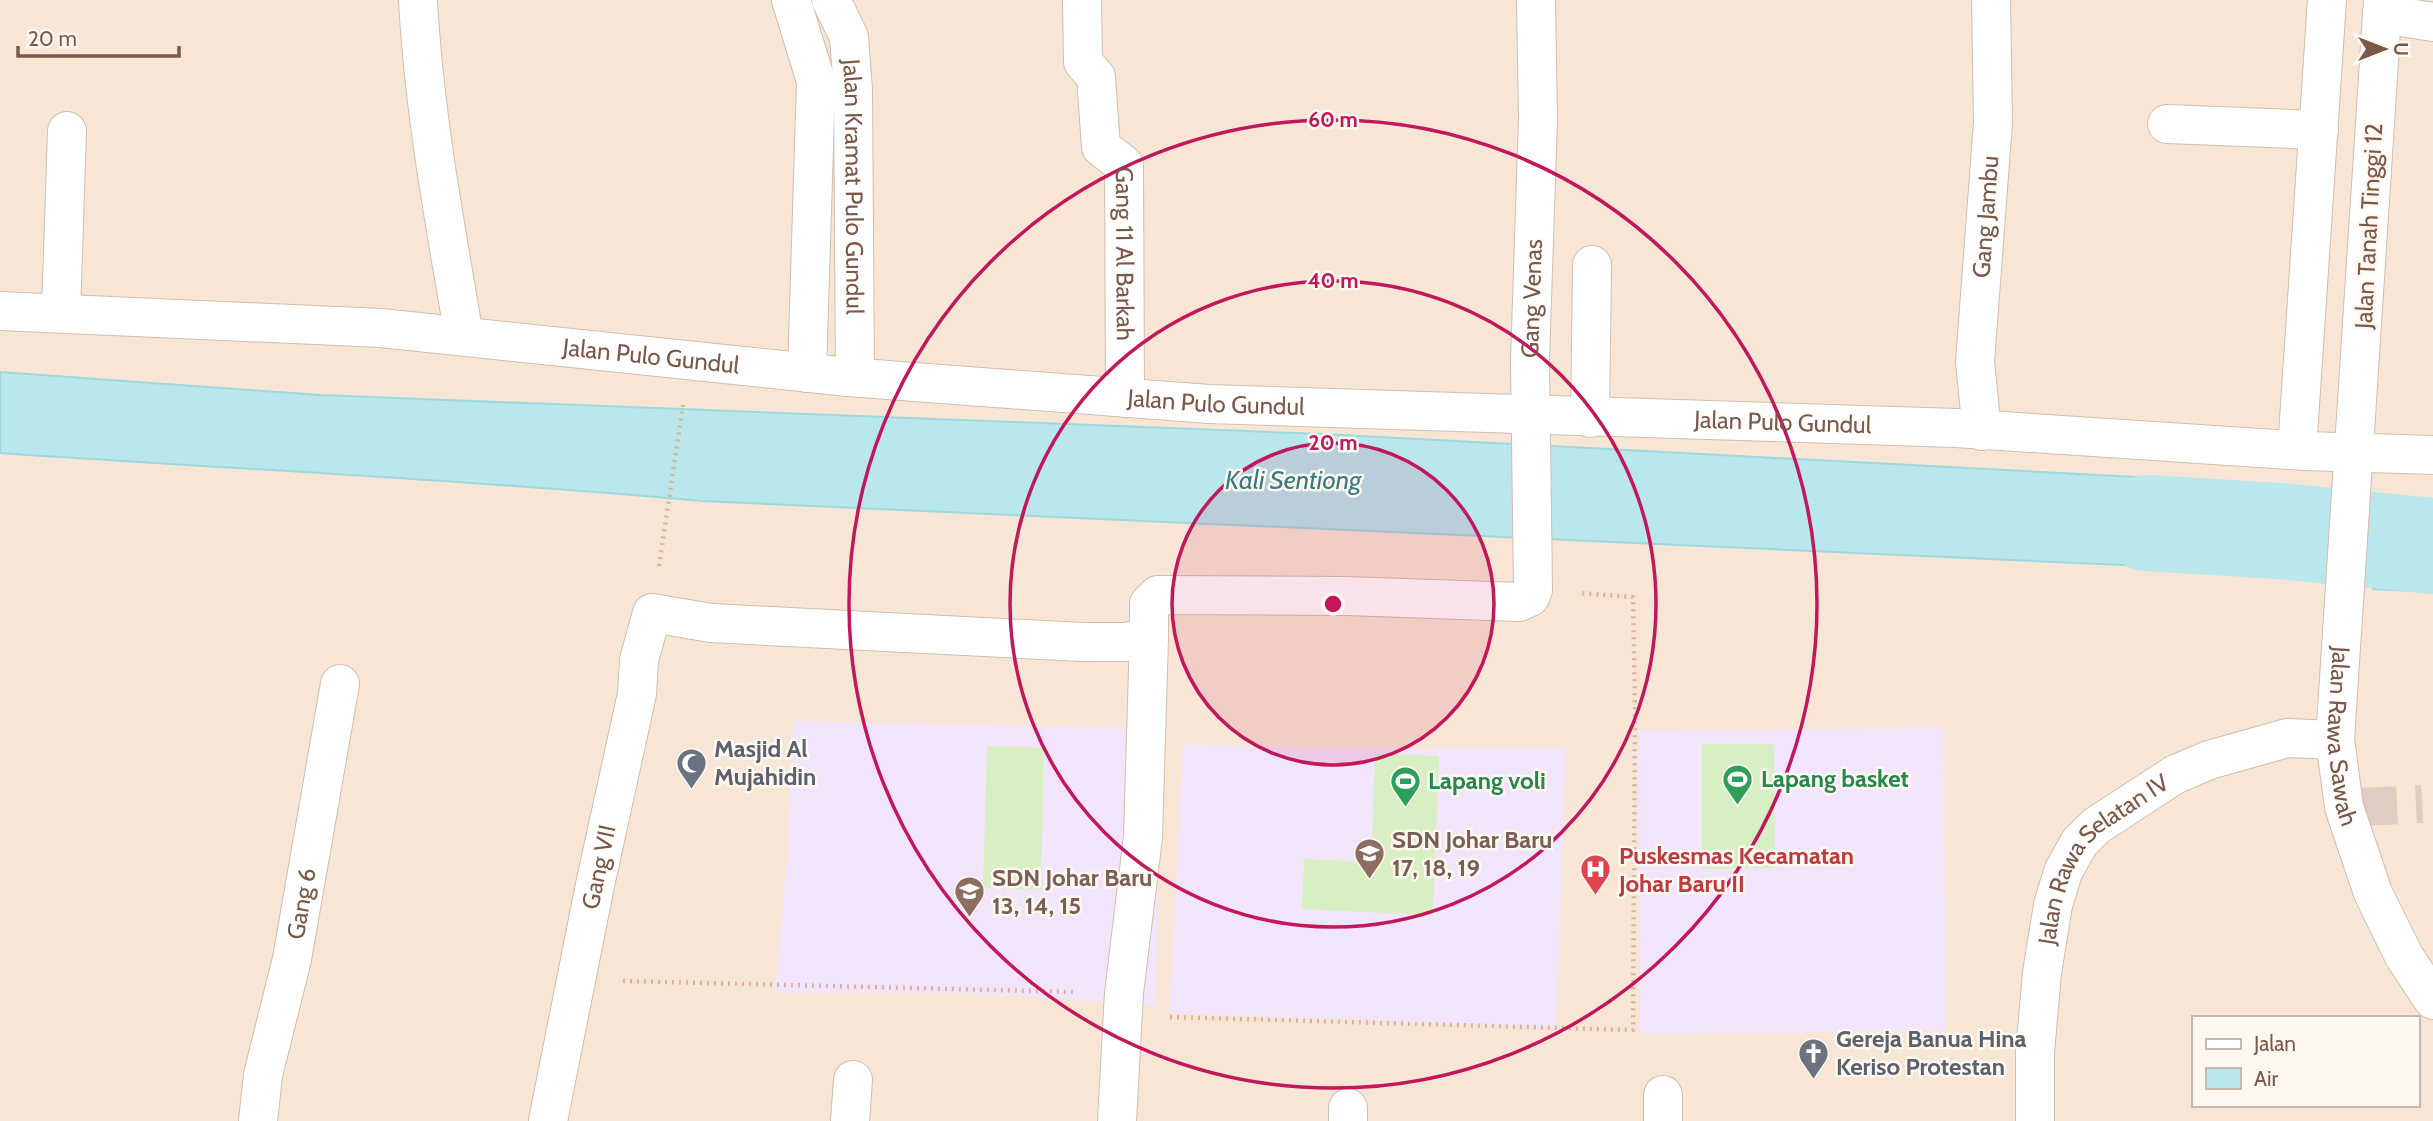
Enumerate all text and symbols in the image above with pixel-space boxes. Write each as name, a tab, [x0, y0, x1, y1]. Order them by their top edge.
scale bar	[18, 14, 178, 58]
north arrow	[2349, 14, 2419, 84]
text: 20 m	[28, 26, 77, 51]
text: U	[2389, 42, 2412, 56]
street label: Jalan Kramat Pulo Gundul	[837, 57, 870, 315]
text: 60 m	[1308, 107, 1358, 132]
street label: Jalan Tanah Tinggi 12	[2349, 122, 2388, 331]
street label: Gang Jambu	[1966, 154, 2004, 279]
street label: Gang 11 Al Barkah	[1110, 167, 1140, 341]
street label: Gang Venas	[1515, 239, 1548, 358]
text: 40 m	[1308, 268, 1358, 293]
street label: Jalan Pulo Gundul	[561, 332, 741, 380]
street label: Jalan Pulo Gundul	[1126, 383, 1305, 421]
street label: Jalan Pulo Gundul	[1693, 405, 1872, 439]
text: 20 m	[1309, 430, 1357, 455]
water label: Kali Sentiong	[1225, 464, 1362, 496]
centre of rings	[1321, 592, 1345, 616]
street label: Jalan Rawa Sawah	[2321, 645, 2364, 830]
place label: Masjid Al Mujahidin	[714, 734, 816, 791]
mosque icon: Masjid Al Mujahidin	[674, 746, 708, 790]
sports icon: Lapang basket	[1721, 762, 1755, 806]
sports icon: Lapang voli	[1388, 764, 1422, 808]
place label: Lapang basket	[1761, 764, 1909, 793]
place label: Lapang voli	[1428, 766, 1546, 795]
street label: Jalan Rawa Selatan IV	[2032, 767, 2174, 948]
street label: Gang VII	[576, 822, 622, 912]
place label: SDN Johar Baru 17, 18, 19	[1392, 825, 1552, 882]
school or university icon: SDN Johar Baru 17, 18, 19	[1352, 837, 1386, 881]
place label: Puskesmas Kecamatan Johar Baru II	[1618, 841, 1854, 898]
hospital icon: Puskesmas Kecamatan Johar Baru II	[1579, 853, 1613, 897]
place label: SDN Johar Baru 13, 14, 15	[992, 863, 1152, 920]
street label: Gang 6	[281, 866, 322, 942]
school or university icon: SDN Johar Baru 13, 14, 15	[952, 875, 986, 919]
legend	[2192, 1016, 2419, 1107]
place label: Gereja Banua Hina Keriso Protestan	[1836, 1024, 2026, 1081]
text: Jalan	[2253, 1031, 2296, 1056]
church icon: Gereja Banua Hina Keriso Protestan	[1796, 1036, 1830, 1080]
text: Air	[2254, 1066, 2278, 1091]

